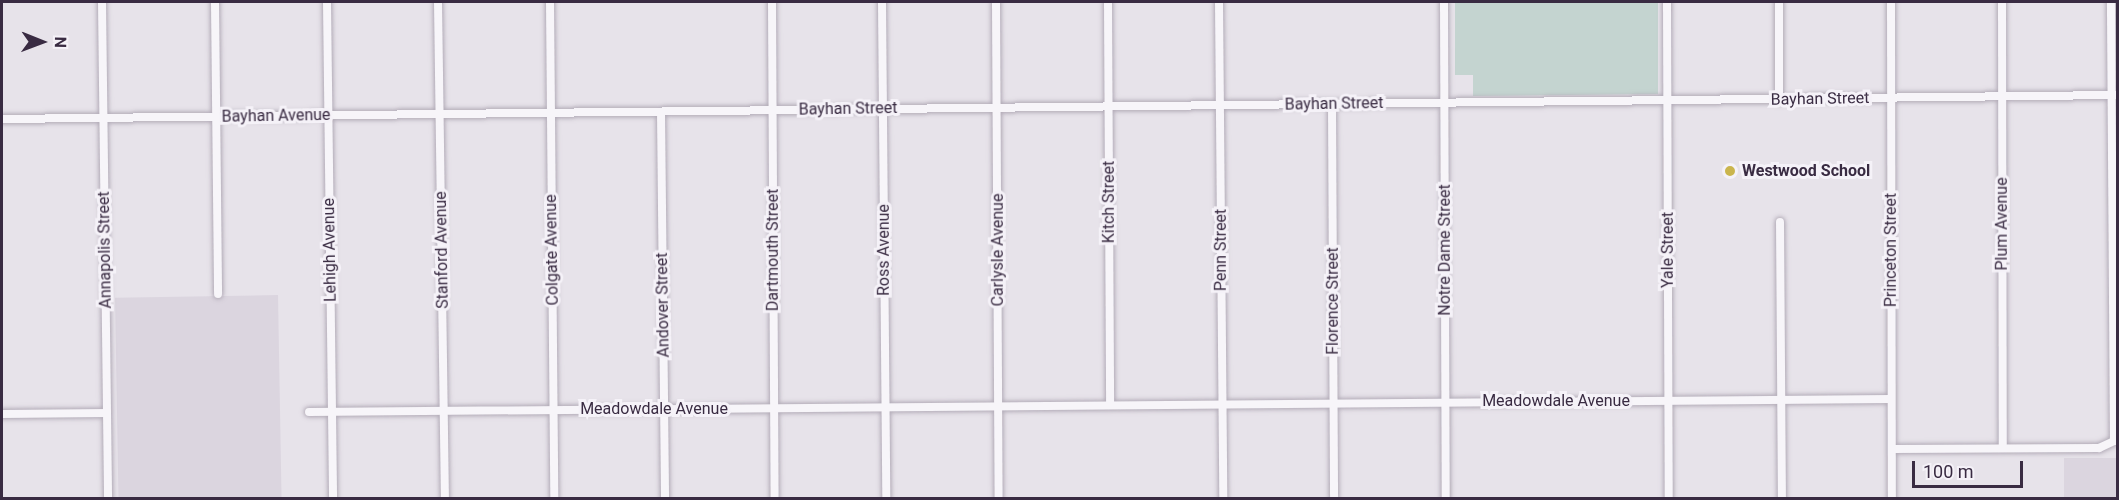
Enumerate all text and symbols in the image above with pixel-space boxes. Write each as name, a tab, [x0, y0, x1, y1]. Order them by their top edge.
north arrow	[12, 12, 72, 72]
text: N	[51, 37, 70, 48]
street label: Bayhan Street	[1771, 89, 1869, 109]
street label: Bayhan Street	[1285, 94, 1383, 114]
street label: Bayhan Street	[799, 99, 897, 119]
street label: Bayhan Avenue	[221, 105, 331, 127]
street label: Kitch Street	[1099, 161, 1119, 243]
place label: Westwood School	[1742, 161, 1870, 181]
marker: Westwood School	[1723, 164, 1737, 178]
street label: Plum Avenue	[1992, 177, 2012, 271]
street label: Notre Dame Street	[1435, 184, 1455, 316]
street label: Dartmouth Street	[763, 189, 783, 311]
street label: Annapolis Street	[94, 191, 116, 309]
street label: Stanford Avenue	[431, 191, 453, 309]
street label: Princeton Street	[1881, 193, 1901, 307]
street label: Colgate Avenue	[541, 194, 563, 306]
street label: Carlysle Avenue	[988, 194, 1008, 306]
street label: Lehigh Avenue	[319, 198, 341, 302]
street label: Ross Avenue	[874, 204, 894, 296]
street label: Penn Street	[1211, 209, 1231, 291]
street label: Yale Street	[1658, 212, 1678, 288]
street label: Florence Street	[1323, 247, 1343, 355]
street label: Andover Street	[652, 252, 674, 358]
street label: Meadowdale Avenue	[1482, 391, 1630, 411]
street label: Meadowdale Avenue	[580, 399, 728, 419]
scale bar	[1915, 449, 2026, 487]
text: 100 m	[1923, 461, 1974, 482]

